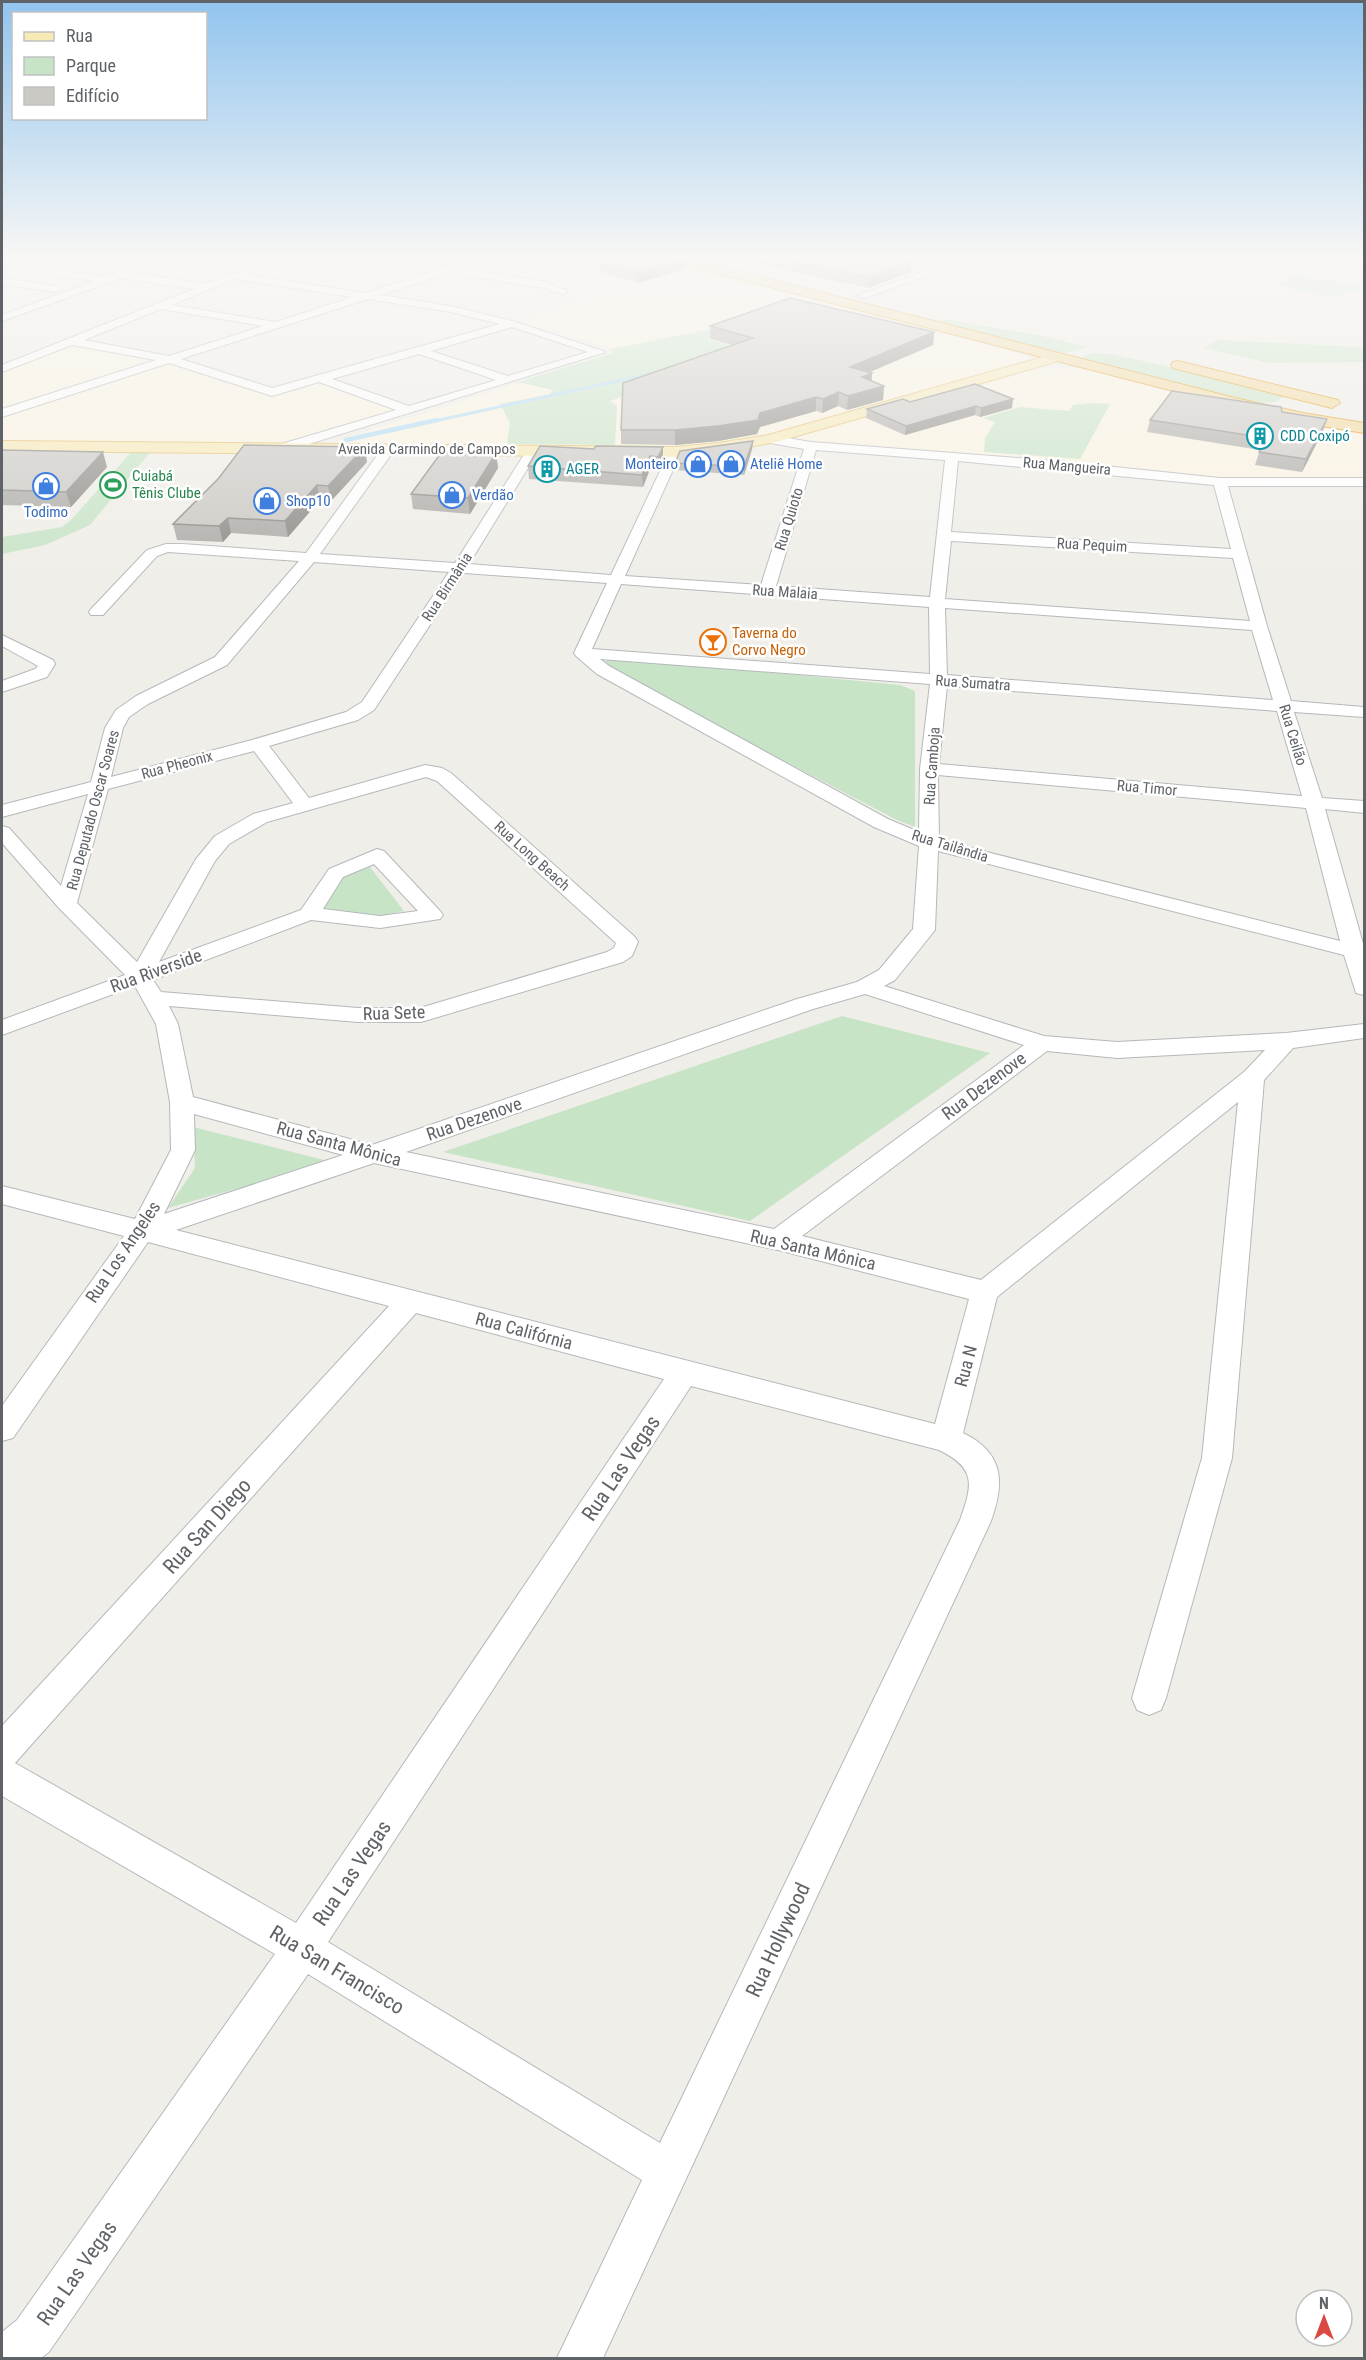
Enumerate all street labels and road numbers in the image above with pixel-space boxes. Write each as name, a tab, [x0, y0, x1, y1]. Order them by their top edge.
street label: Avenida Carmindo de Campos	[338, 440, 516, 458]
street label: Rua Mangueira	[1022, 453, 1112, 479]
street label: Rua Quioto	[771, 485, 807, 553]
street label: Rua Pequim	[1056, 534, 1128, 556]
street label: Rua Birmânia	[418, 549, 476, 625]
street label: Rua Malaia	[752, 581, 818, 603]
street label: Rua Sumatra	[935, 671, 1011, 695]
street label: Rua Ceilão	[1275, 702, 1311, 768]
street label: Rua Camboja	[920, 726, 944, 806]
street label: Rua Deputado Oscar Soares	[63, 728, 123, 892]
street label: Rua Pheonix	[139, 747, 215, 783]
street label: Rua Timor	[1116, 776, 1178, 800]
street label: Rua Long Beach	[491, 817, 573, 895]
street label: Rua Tailândia	[910, 826, 990, 866]
street label: Rua Riverside	[107, 944, 204, 997]
street label: Rua Sete	[362, 1001, 426, 1024]
street label: Rua Dezenove	[938, 1047, 1030, 1124]
street label: Rua Dezenove	[423, 1092, 524, 1145]
street label: Rua Santa Mônica	[275, 1117, 404, 1170]
street label: Rua Los Angeles	[81, 1197, 164, 1307]
street label: Rua Santa Mônica	[748, 1225, 878, 1274]
street label: Rua Califórnia	[473, 1307, 575, 1354]
street label: Rua N	[950, 1343, 981, 1389]
street label: Rua Las Vegas	[577, 1411, 665, 1525]
street label: Rua San Diego	[158, 1474, 256, 1578]
street label: Rua Las Vegas	[308, 1816, 396, 1930]
street label: Rua Hollywood	[741, 1879, 815, 2001]
street label: Rua San Francisco	[265, 1920, 409, 2020]
street label: Rua Las Vegas	[32, 2216, 122, 2330]

